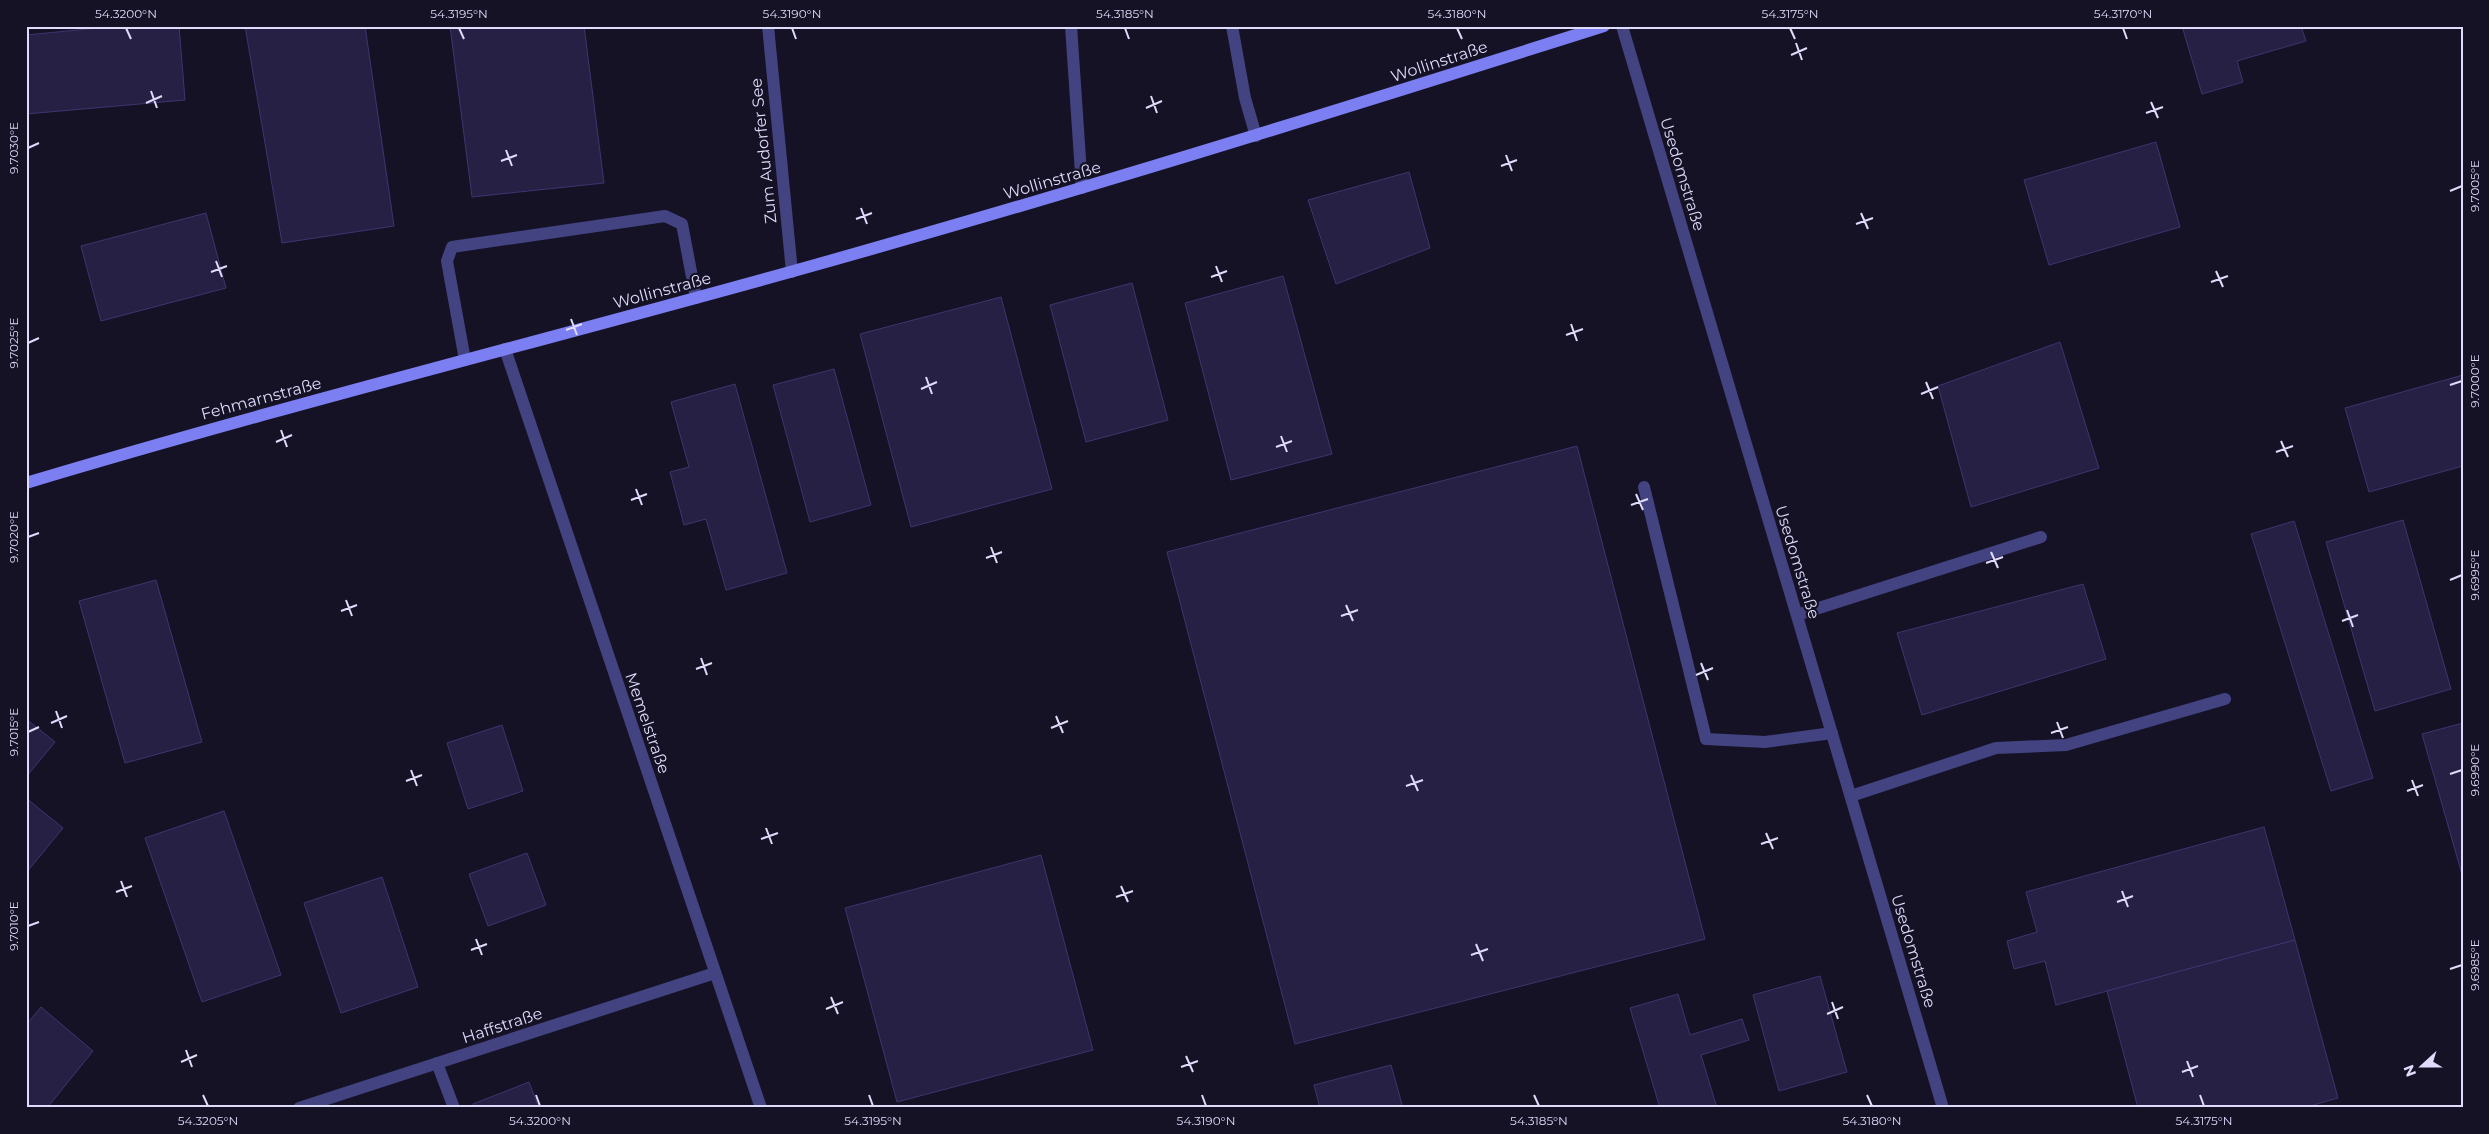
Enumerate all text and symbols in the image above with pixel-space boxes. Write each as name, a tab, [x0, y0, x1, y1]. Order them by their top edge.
text: 54.3200°N	[95, 6, 157, 21]
text: 54.3195°N	[430, 6, 488, 21]
text: 54.3190°N	[763, 6, 821, 21]
text: 54.3185°N	[1096, 6, 1154, 21]
text: 54.3180°N	[1427, 6, 1487, 21]
text: 54.3175°N	[1762, 6, 1818, 21]
text: 54.3170°N	[2094, 6, 2152, 21]
street label: Wollinstraße	[1388, 37, 1490, 86]
street label: Zum Audorfer See	[746, 77, 781, 225]
street label: Usedomstraße	[1656, 115, 1709, 233]
text: 9.7030°E	[6, 122, 21, 174]
street label: Wollinstraße	[1001, 157, 1103, 203]
text: 9.7005°E	[2467, 160, 2482, 212]
street label: Wollinstraße	[611, 268, 713, 313]
text: 9.7025°E	[6, 318, 21, 368]
text: 9.7000°E	[2467, 354, 2482, 408]
street label: Fehmarnstraße	[199, 373, 323, 424]
street label: Usedomstraße	[1771, 503, 1824, 621]
text: 9.7020°E	[6, 511, 21, 563]
text: 9.6995°E	[2467, 549, 2482, 601]
street label: Memelstraße	[621, 670, 674, 776]
text: 9.7015°E	[6, 708, 21, 756]
text: 9.6990°E	[2467, 744, 2482, 796]
street label: Usedomstraße	[1887, 892, 1940, 1010]
text: 9.7010°E	[6, 901, 21, 951]
text: 9.6985°E	[2467, 939, 2482, 991]
street label: Haffstraße	[460, 1004, 545, 1047]
north arrow	[2396, 1042, 2446, 1092]
text: N	[2399, 1062, 2420, 1079]
text: 54.3205°N	[178, 1113, 238, 1128]
text: 54.3200°N	[509, 1113, 571, 1128]
text: 54.3195°N	[844, 1113, 902, 1128]
text: 54.3190°N	[1177, 1113, 1235, 1128]
text: 54.3185°N	[1510, 1113, 1568, 1128]
text: 54.3180°N	[1842, 1113, 1902, 1128]
text: 54.3175°N	[2176, 1113, 2232, 1128]

